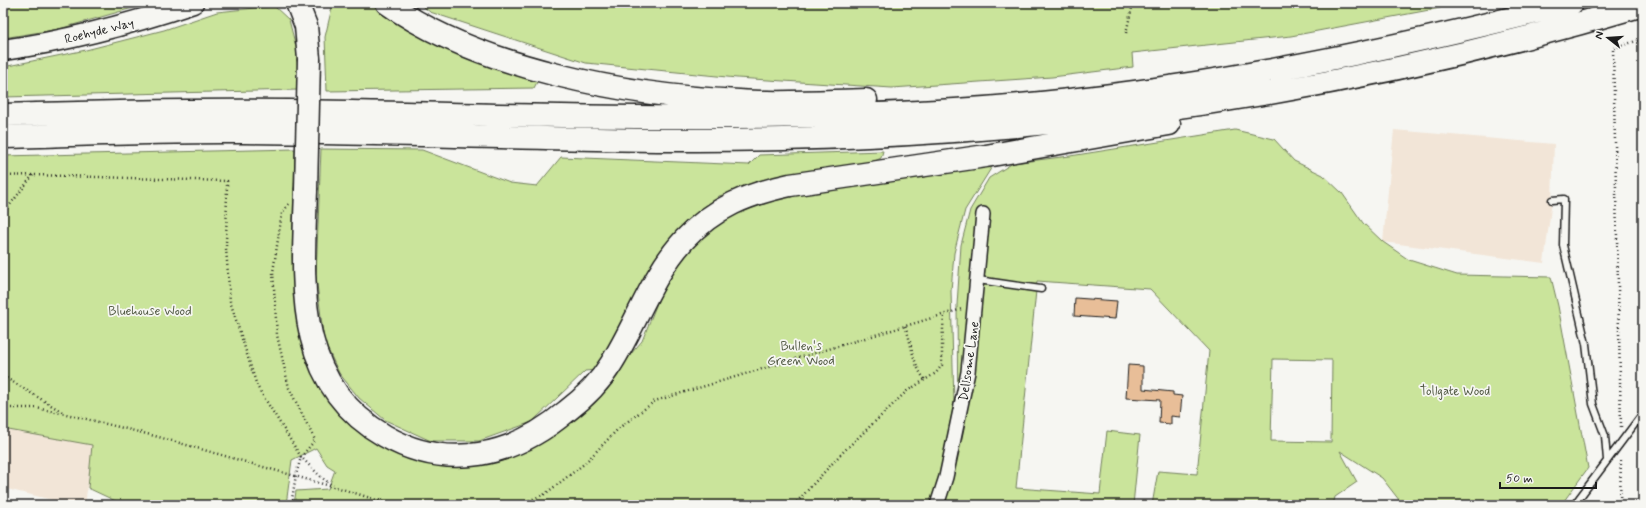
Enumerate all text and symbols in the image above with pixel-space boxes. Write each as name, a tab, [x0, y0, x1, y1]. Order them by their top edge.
street label: Roehyde Way	[63, 15, 136, 48]
north arrow	[1588, 18, 1628, 58]
text: N	[1592, 30, 1607, 41]
park label: Bluehouse Wood	[108, 303, 192, 320]
street label: Dellsome Lane	[955, 320, 984, 402]
park label: Bullen's Green Wood	[767, 338, 835, 370]
park label: Tollgate Wood	[1420, 383, 1490, 400]
scale bar	[1500, 464, 1596, 490]
text: 50 m	[1506, 471, 1533, 487]

